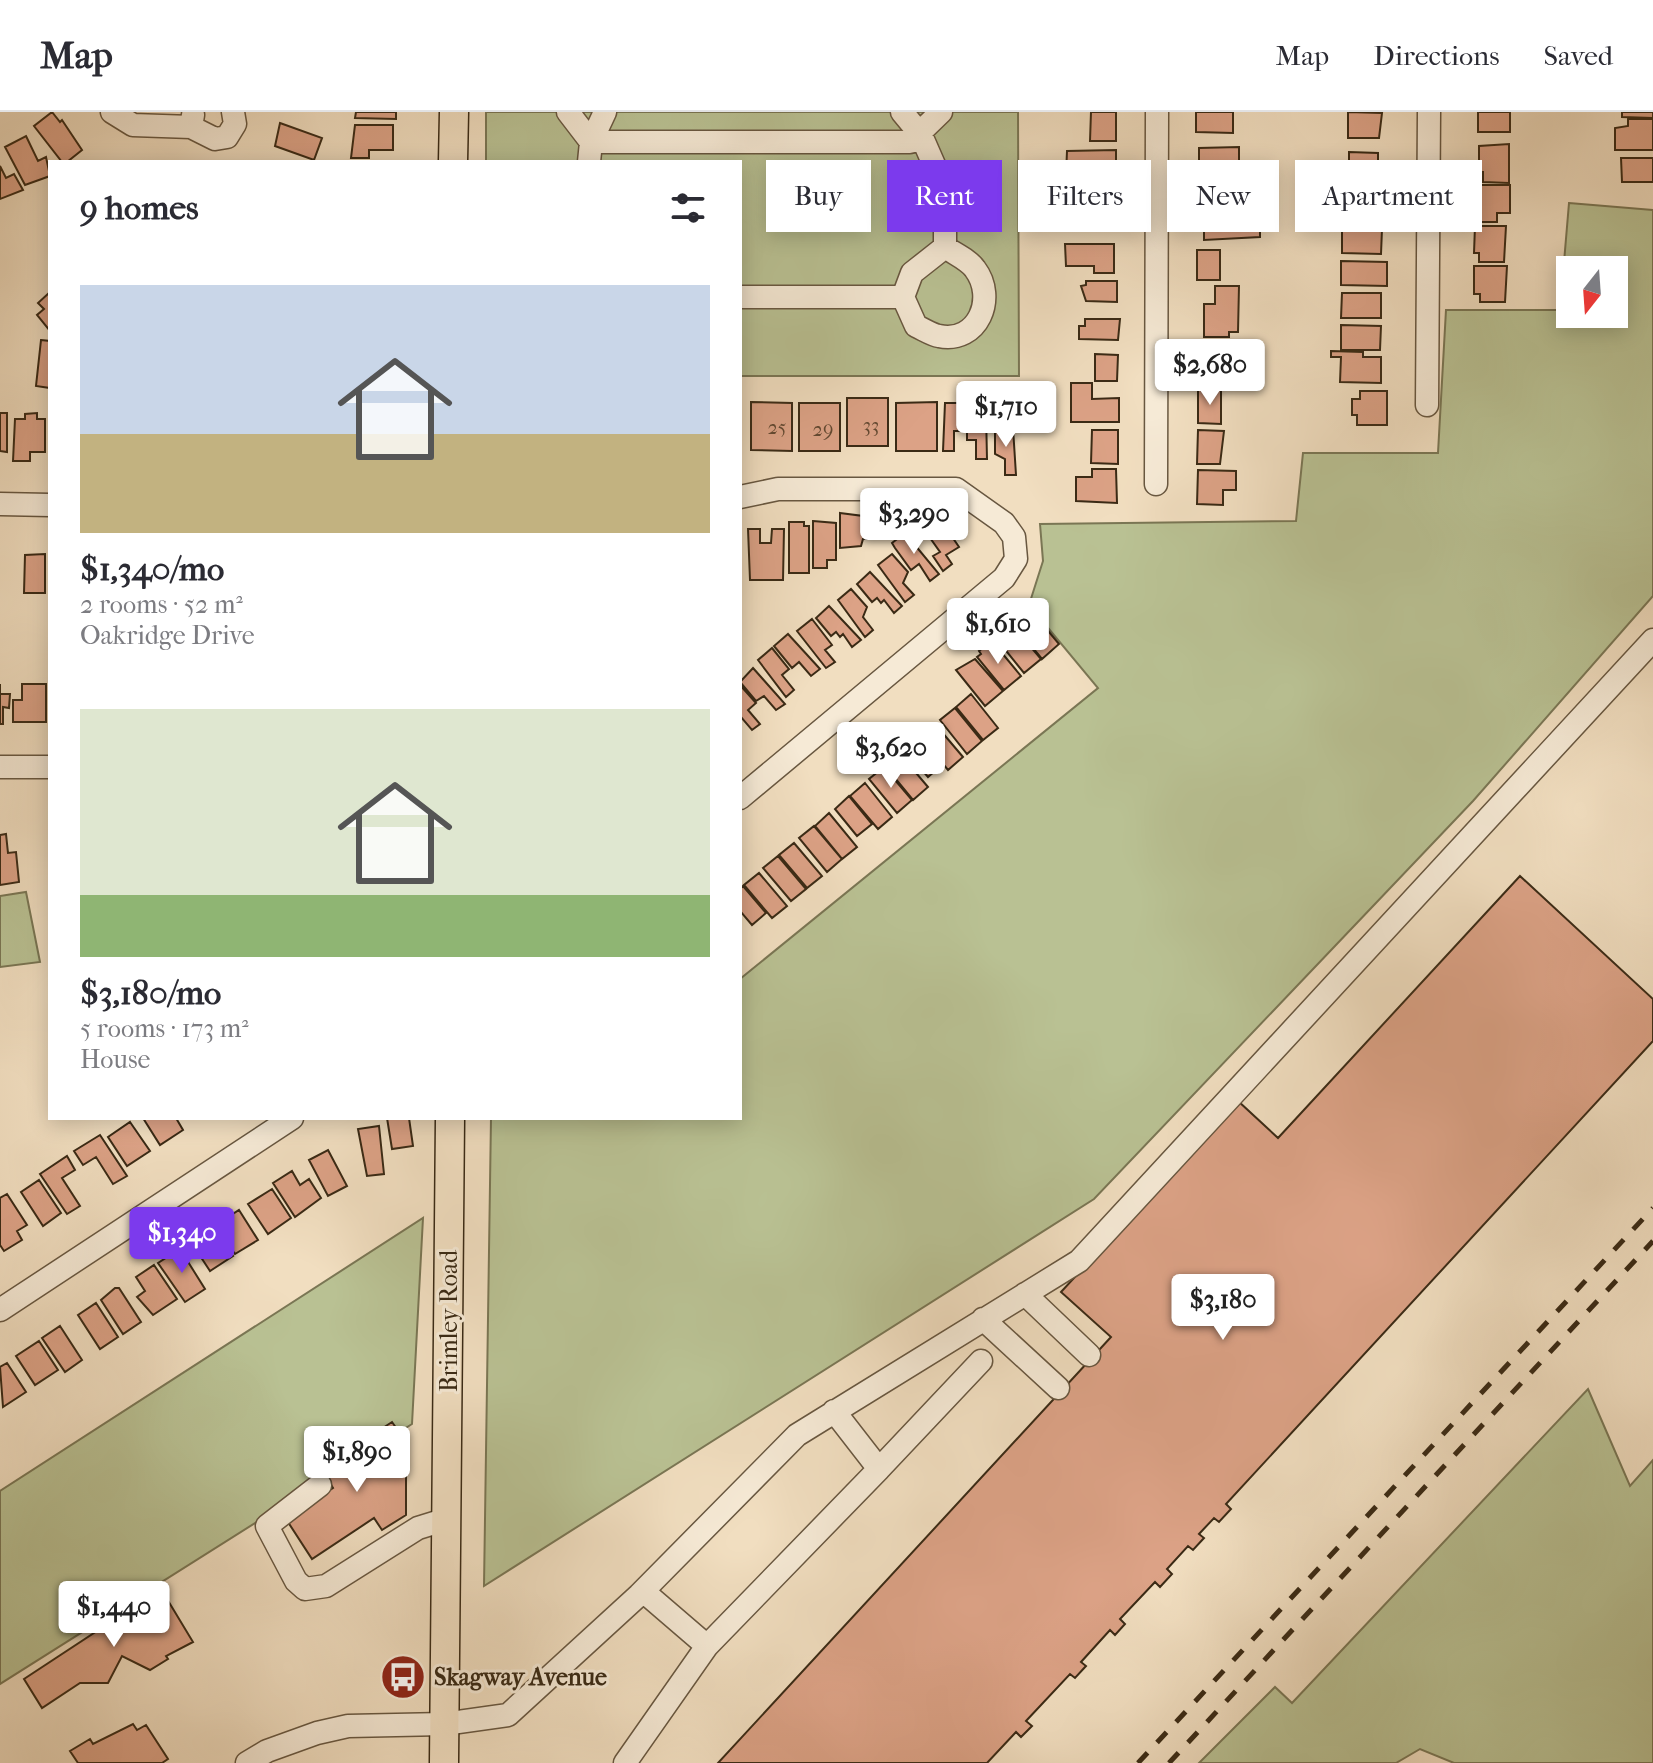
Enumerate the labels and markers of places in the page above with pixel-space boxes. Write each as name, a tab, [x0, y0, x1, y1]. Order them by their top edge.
pin: $2,680	[1145, 339, 1275, 407]
pin: $1,710	[941, 381, 1071, 449]
pin: $3,290	[849, 488, 979, 556]
pin: $1,610	[933, 598, 1063, 666]
pin: $3,620	[826, 722, 956, 790]
pin: $1,340	[117, 1207, 247, 1275]
pin: $3,180	[1158, 1274, 1288, 1342]
pin: $1,890	[292, 1426, 422, 1494]
pin: $1,440	[49, 1581, 179, 1649]
bus stop icon: Skagway Avenue	[379, 1653, 427, 1701]
place label: Skagway Avenue	[434, 1663, 607, 1691]

